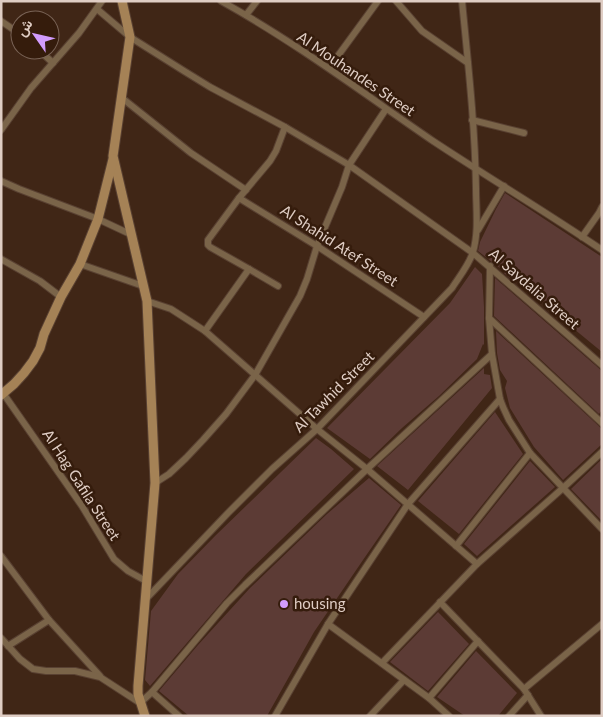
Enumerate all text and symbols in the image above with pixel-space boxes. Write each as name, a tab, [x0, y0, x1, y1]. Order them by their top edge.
north arrow	[10, 10, 60, 60]
text: ش	[12, 16, 36, 40]
street label: Al Mouhandes Street	[294, 27, 419, 120]
street label: Al Shahid Atef Street	[278, 201, 402, 290]
street label: Al Saydalia Street	[486, 244, 584, 333]
street label: Al Tawhid Street	[289, 347, 378, 436]
street label: Al Hag Gafila Street	[39, 425, 125, 544]
place label: housing	[294, 594, 346, 612]
marker: housing	[278, 598, 290, 610]

